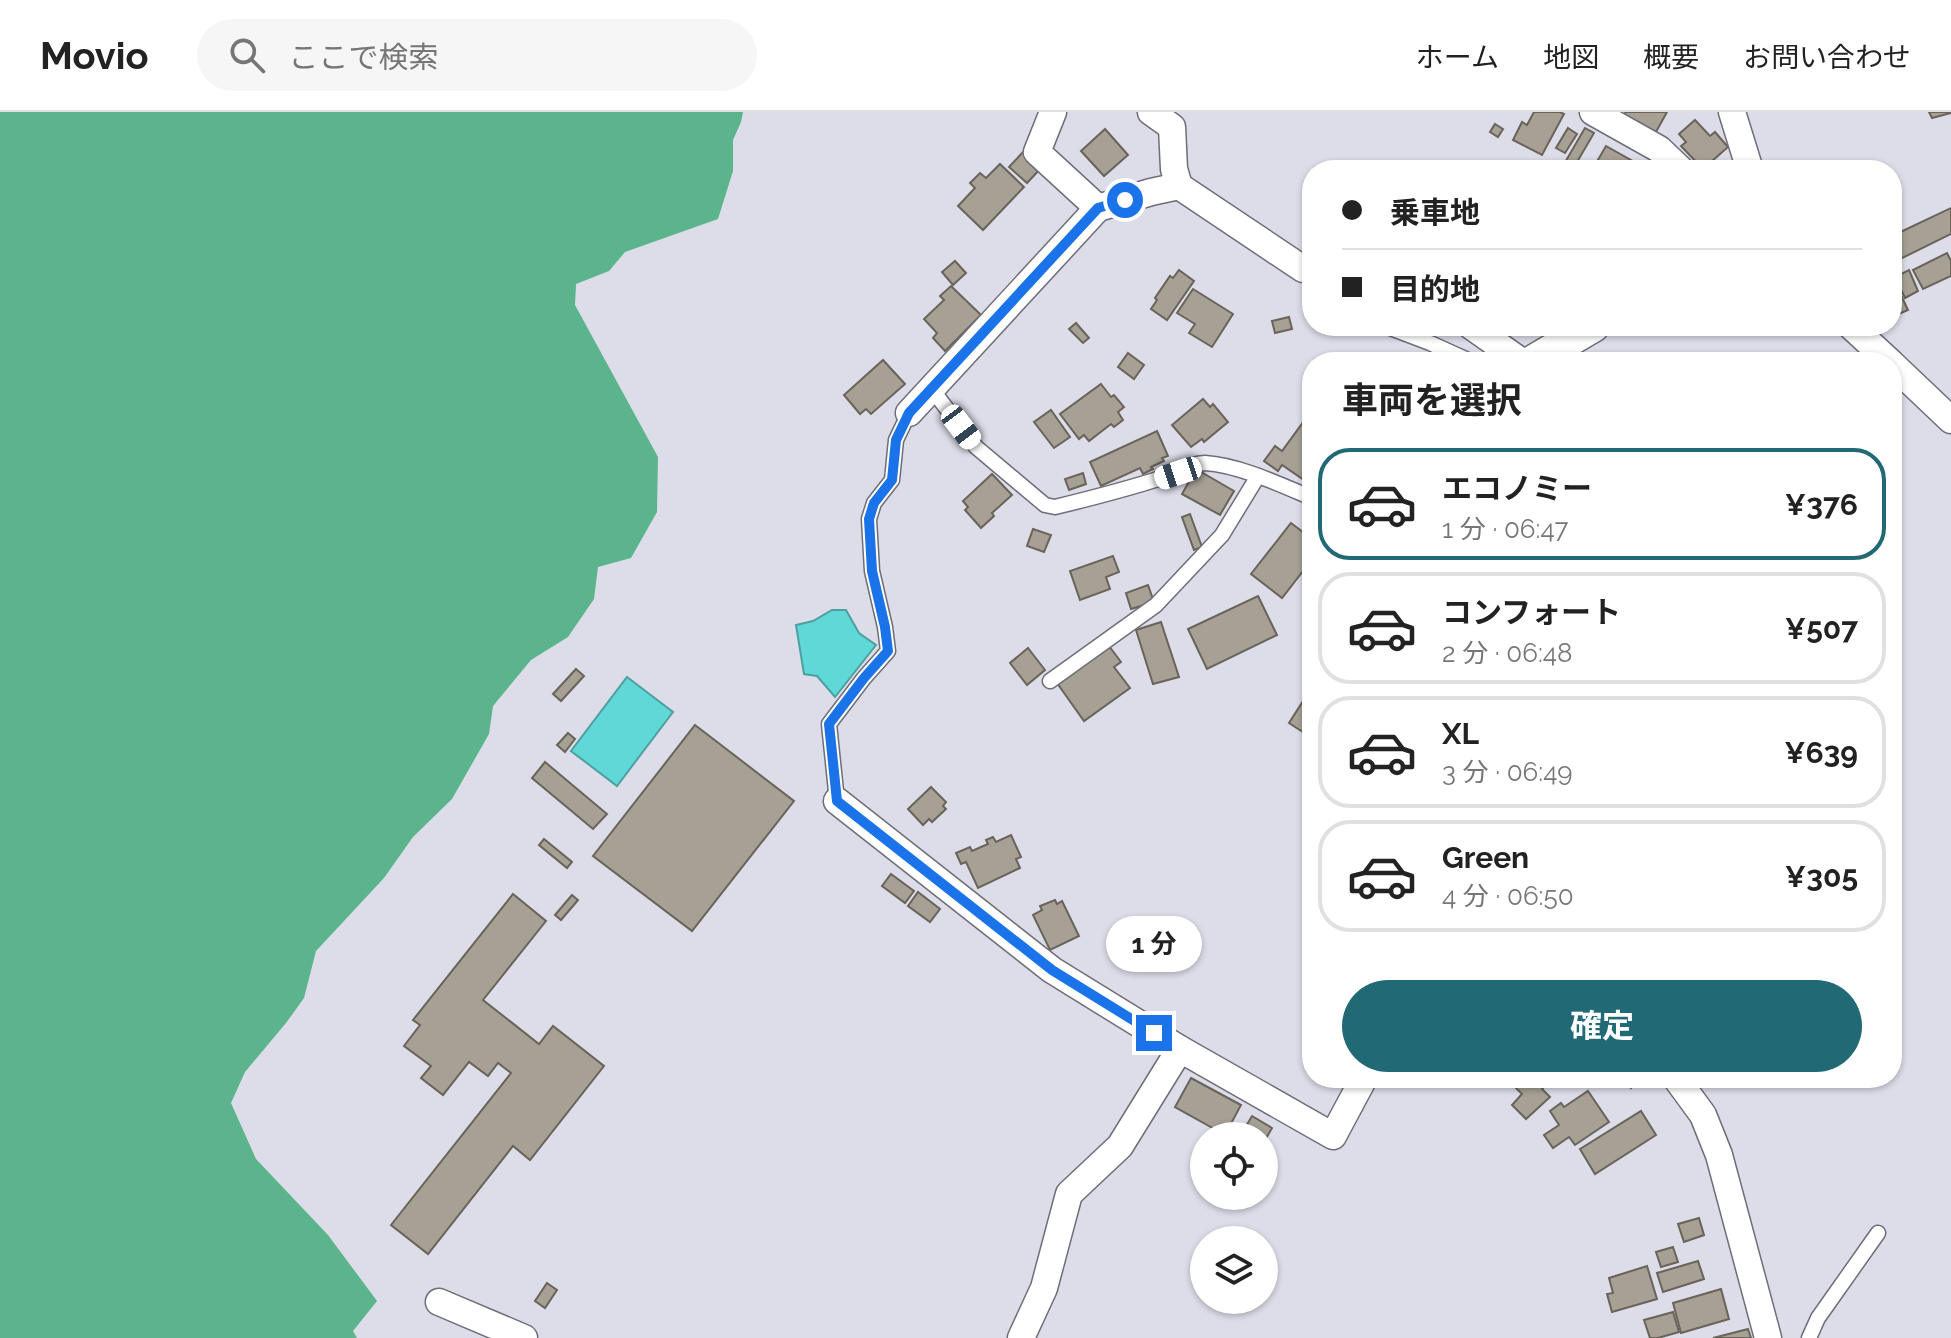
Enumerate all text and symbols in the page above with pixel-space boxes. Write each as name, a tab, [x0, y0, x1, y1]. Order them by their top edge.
search box	[197, 19, 757, 91]
text: Movio	[40, 33, 149, 78]
icon: search	[225, 33, 269, 77]
text: ここで検索	[289, 40, 439, 75]
text: ホーム	[1416, 41, 1499, 74]
text: 地図	[1543, 41, 1599, 74]
text: 概要	[1643, 41, 1699, 74]
text: お問い合わせ	[1743, 41, 1911, 74]
route start	[1107, 182, 1143, 218]
text: 乗車地	[1390, 195, 1480, 230]
text: 目的地	[1390, 272, 1480, 307]
text: 車両を選択	[1342, 379, 1522, 421]
car	[937, 401, 985, 453]
car	[1151, 454, 1205, 492]
icon: car	[1346, 468, 1418, 540]
text: エコノミー	[1442, 471, 1592, 506]
text: ¥376	[1785, 487, 1858, 522]
text: 1 分 · 06:47	[1442, 514, 1568, 544]
icon: car	[1346, 592, 1418, 664]
text: コンフォート	[1442, 595, 1621, 630]
text: ¥507	[1785, 611, 1858, 646]
text: 2 分 · 06:48	[1442, 638, 1572, 668]
icon: car	[1346, 716, 1418, 788]
text: XL	[1442, 716, 1479, 751]
text: ¥639	[1784, 735, 1858, 770]
text: 3 分 · 06:49	[1442, 757, 1573, 787]
icon: car	[1346, 840, 1418, 912]
text: Green	[1442, 840, 1529, 875]
text: ¥305	[1785, 859, 1858, 894]
text: 4 分 · 06:50	[1442, 881, 1574, 911]
callout: 1 分	[1106, 917, 1202, 973]
text: 1 分	[1131, 929, 1177, 959]
button: 確定	[1342, 980, 1862, 1072]
route end	[1136, 1015, 1172, 1051]
map controls	[1190, 1122, 1278, 1314]
button: locate	[1190, 1122, 1278, 1210]
button: layers	[1190, 1226, 1278, 1314]

